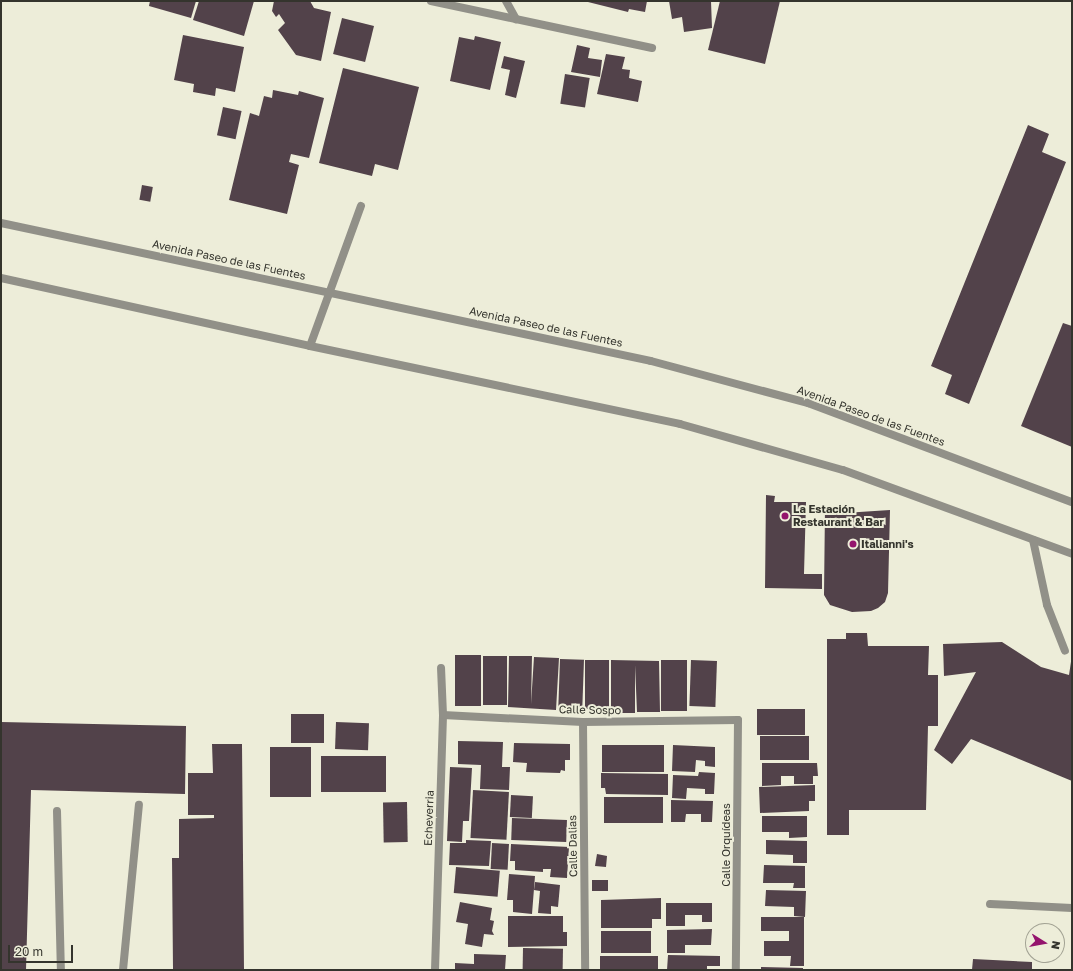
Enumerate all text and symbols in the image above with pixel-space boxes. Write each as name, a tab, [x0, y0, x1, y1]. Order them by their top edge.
street label: Avenida Paseo de las Fuentes	[151, 237, 307, 283]
street label: Avenida Paseo de las Fuentes	[468, 304, 624, 350]
street label: Avenida Paseo de las Fuentes	[795, 383, 947, 449]
place label: La Estación Restaurant & Bar	[793, 503, 884, 529]
marker: La Estación Restaurant & Bar	[780, 511, 790, 521]
place label: Italianni's	[861, 537, 914, 551]
marker: Italianni's	[848, 539, 858, 549]
street label: Calle Sospo	[559, 703, 621, 717]
street label: Echeverria	[421, 790, 437, 846]
street label: Calle Orquídeas	[719, 803, 733, 887]
street label: Calle Dalias	[566, 815, 580, 877]
north arrow	[1025, 923, 1065, 963]
scale bar	[10, 937, 75, 963]
text: N	[1049, 940, 1063, 951]
text: 20 m	[15, 944, 43, 959]

